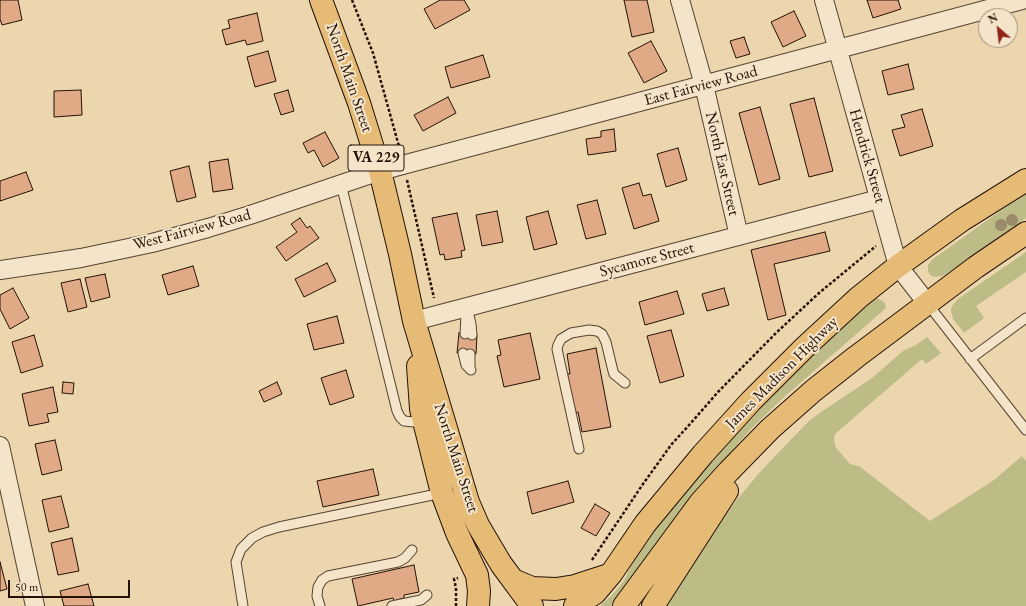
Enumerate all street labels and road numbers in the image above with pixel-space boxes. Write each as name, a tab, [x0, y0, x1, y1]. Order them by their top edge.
street label: North Main Street	[321, 21, 377, 135]
street label: East Fairview Road	[642, 62, 760, 110]
street label: Hendrick Street	[844, 107, 890, 205]
street label: North East Street	[701, 110, 743, 218]
road number: VA 229	[348, 145, 404, 171]
street label: West Fairview Road	[131, 205, 253, 255]
street label: Sycamore Street	[598, 238, 696, 282]
street label: James Madison Highway	[722, 313, 842, 433]
street label: North Main Street	[429, 401, 483, 515]

